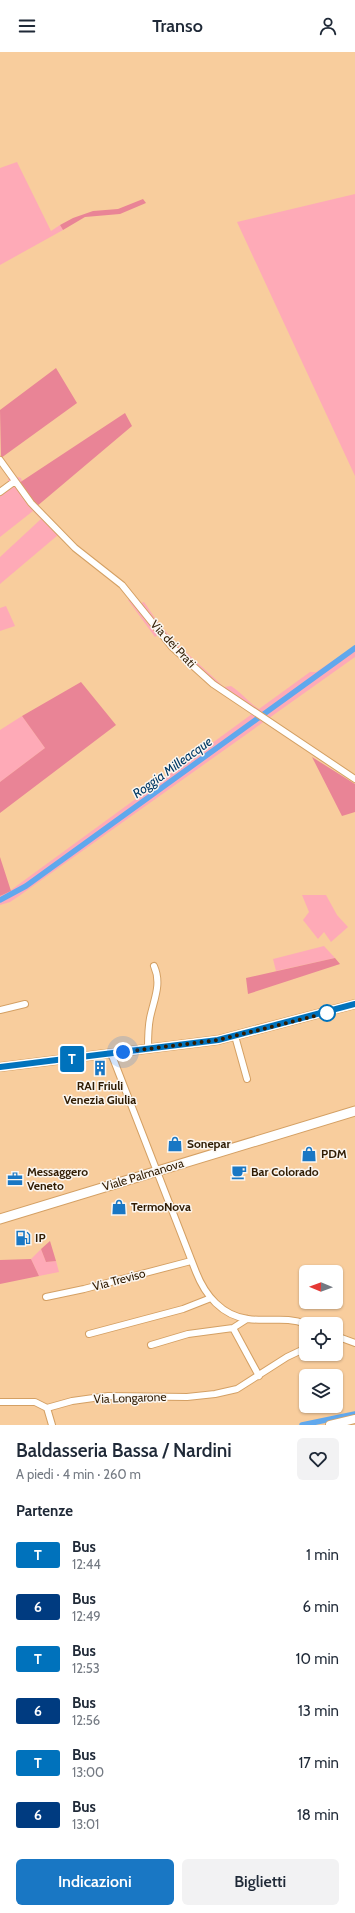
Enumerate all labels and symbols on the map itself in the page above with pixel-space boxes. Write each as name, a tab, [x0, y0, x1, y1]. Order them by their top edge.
street label: Via dei Prati	[148, 617, 199, 671]
water label: Roggia Milleacque	[129, 733, 215, 801]
unlabelled marker	[318, 1004, 336, 1022]
your location	[113, 1042, 133, 1062]
line badge: T	[59, 1046, 85, 1072]
building icon: RAI Friuli Venezia Giulia	[91, 1059, 109, 1077]
place label: RAI Friuli Venezia Giulia	[64, 1078, 136, 1107]
shop icon: Sonepar	[166, 1135, 184, 1153]
place label: Sonepar	[187, 1136, 230, 1151]
shop icon: PDM	[300, 1145, 318, 1163]
place label: PDM	[321, 1146, 347, 1161]
street label: Viale Palmanova	[100, 1155, 186, 1194]
cafe icon: Bar Colorado	[230, 1163, 248, 1181]
place label: Messaggero Veneto	[27, 1164, 88, 1193]
place label: Bar Colorado	[251, 1164, 319, 1179]
office icon: Messaggero Veneto	[6, 1170, 24, 1188]
shop icon: TermoNova	[110, 1198, 128, 1216]
place label: TermoNova	[131, 1199, 191, 1214]
fuel station icon: IP	[14, 1229, 32, 1247]
place label: IP	[35, 1230, 46, 1245]
street label: Via Treviso	[91, 1265, 147, 1294]
north arrow	[299, 1265, 343, 1309]
street label: Via Longarone	[93, 1389, 167, 1406]

